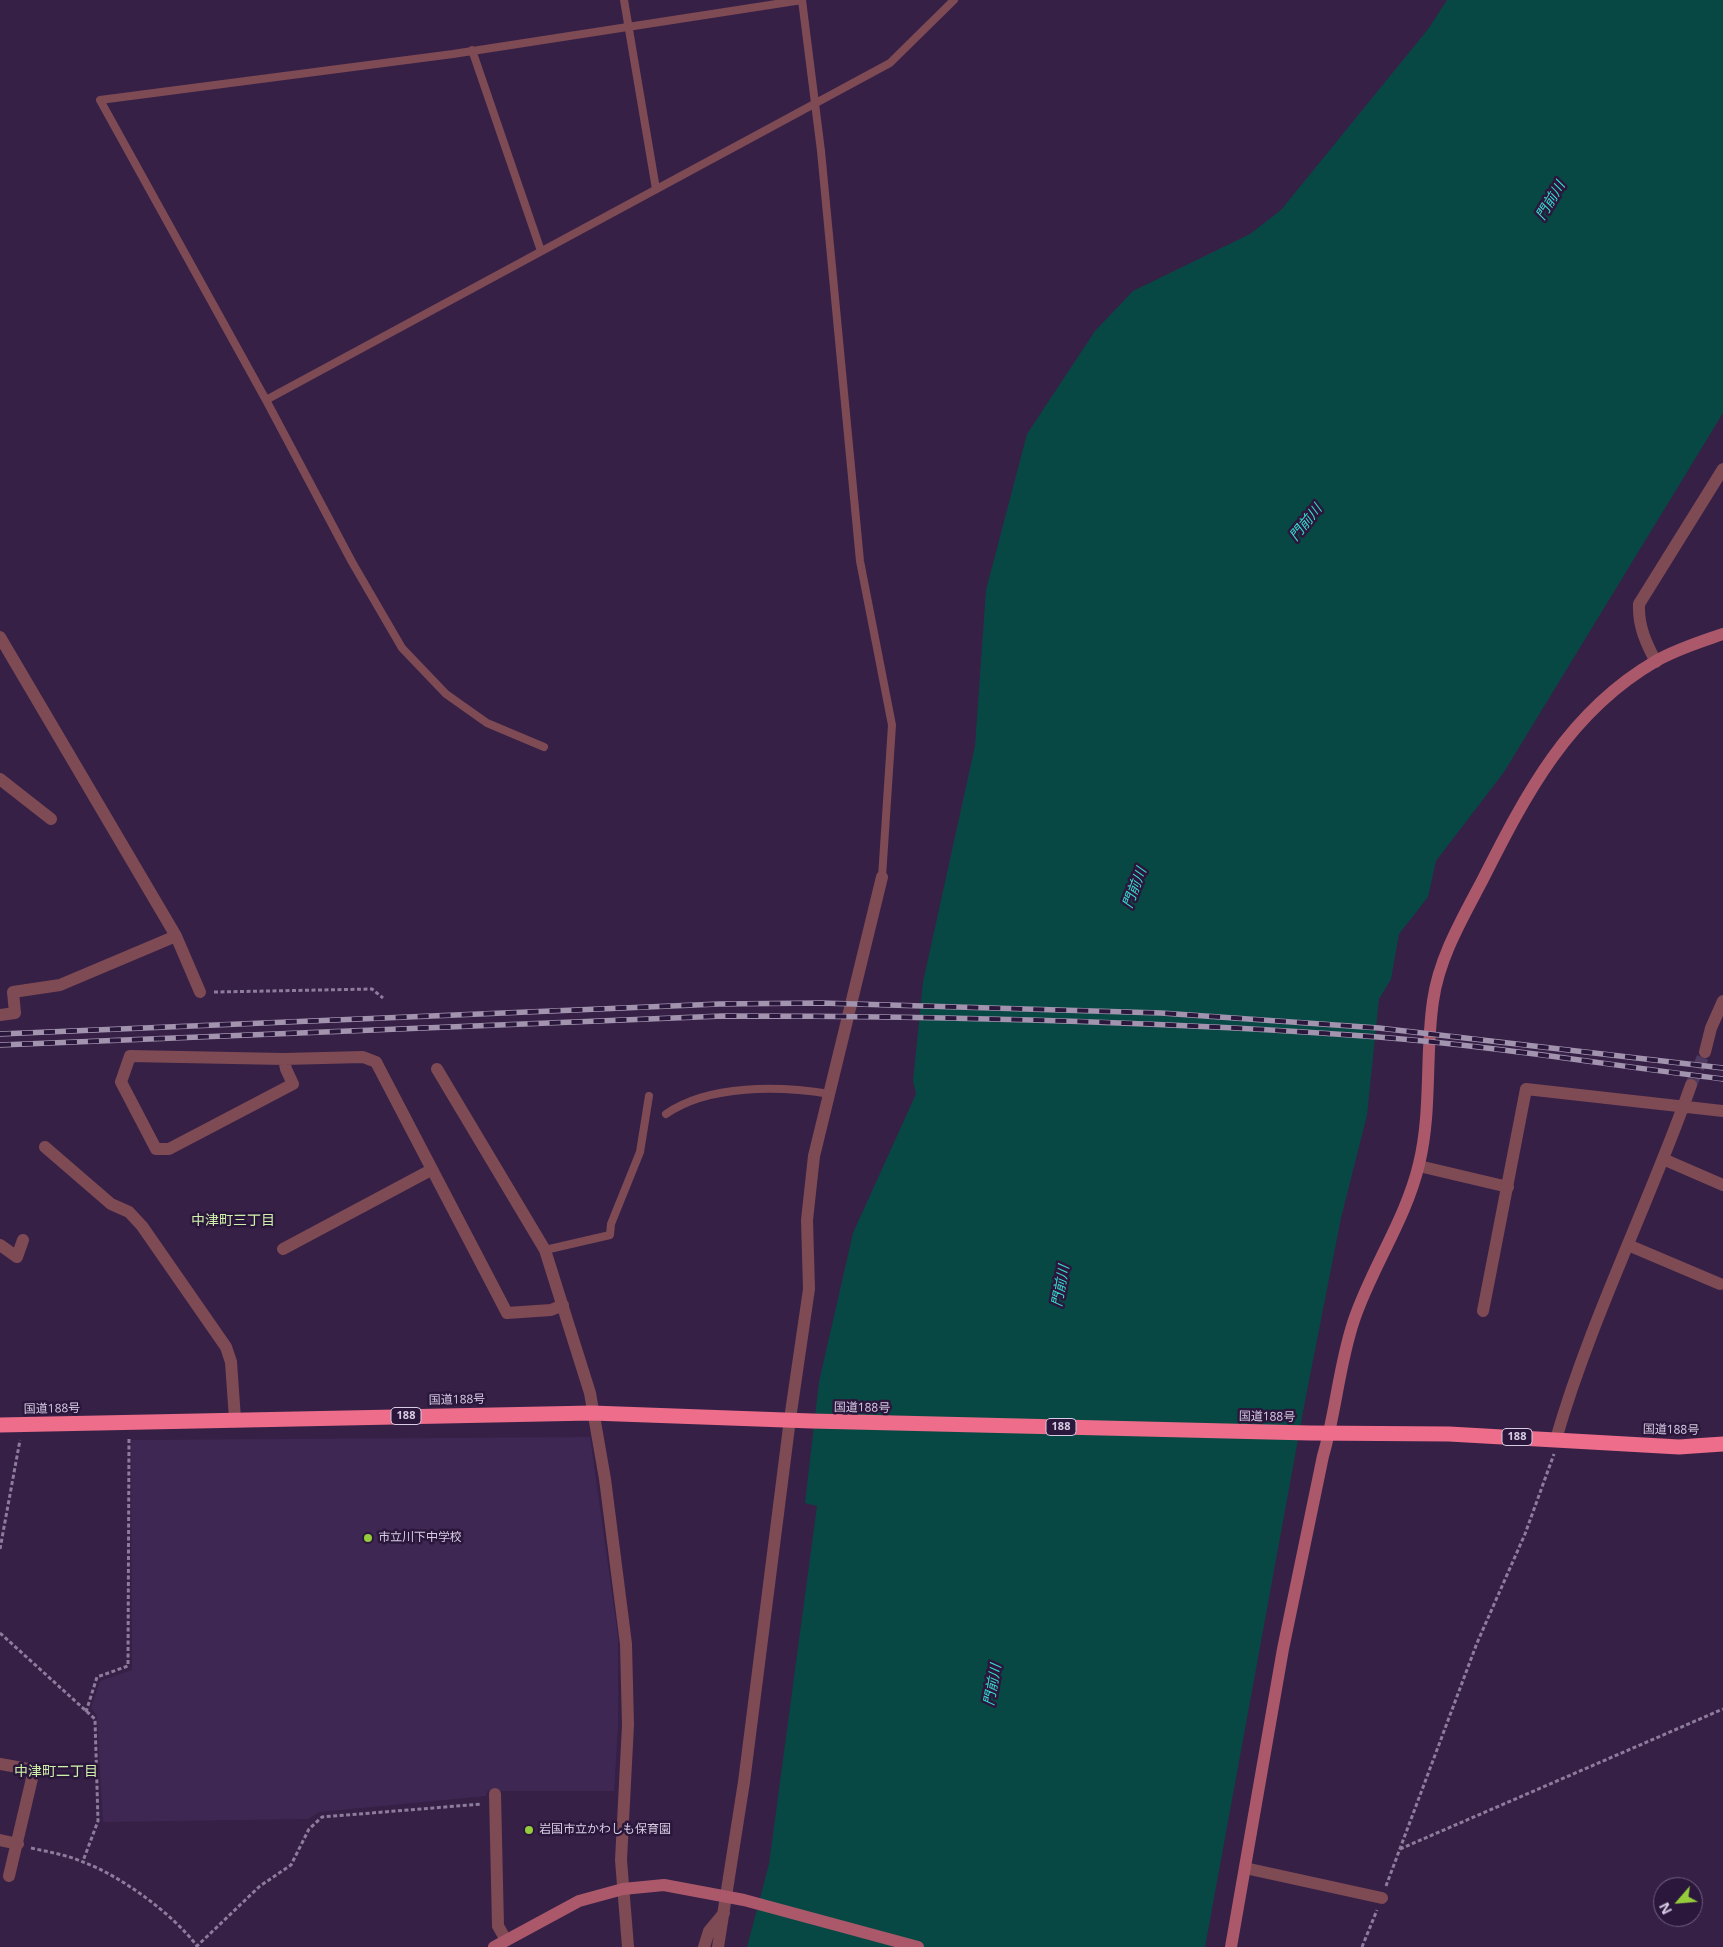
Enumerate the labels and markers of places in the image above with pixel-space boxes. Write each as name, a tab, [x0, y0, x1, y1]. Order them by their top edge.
place label: 市立川下中学校	[378, 1531, 462, 1545]
marker: 市立川下中学校	[362, 1532, 374, 1544]
place label: 岩国市立かわしも保育園	[539, 1823, 671, 1837]
marker: 岩国市立かわしも保育園	[523, 1824, 535, 1836]

